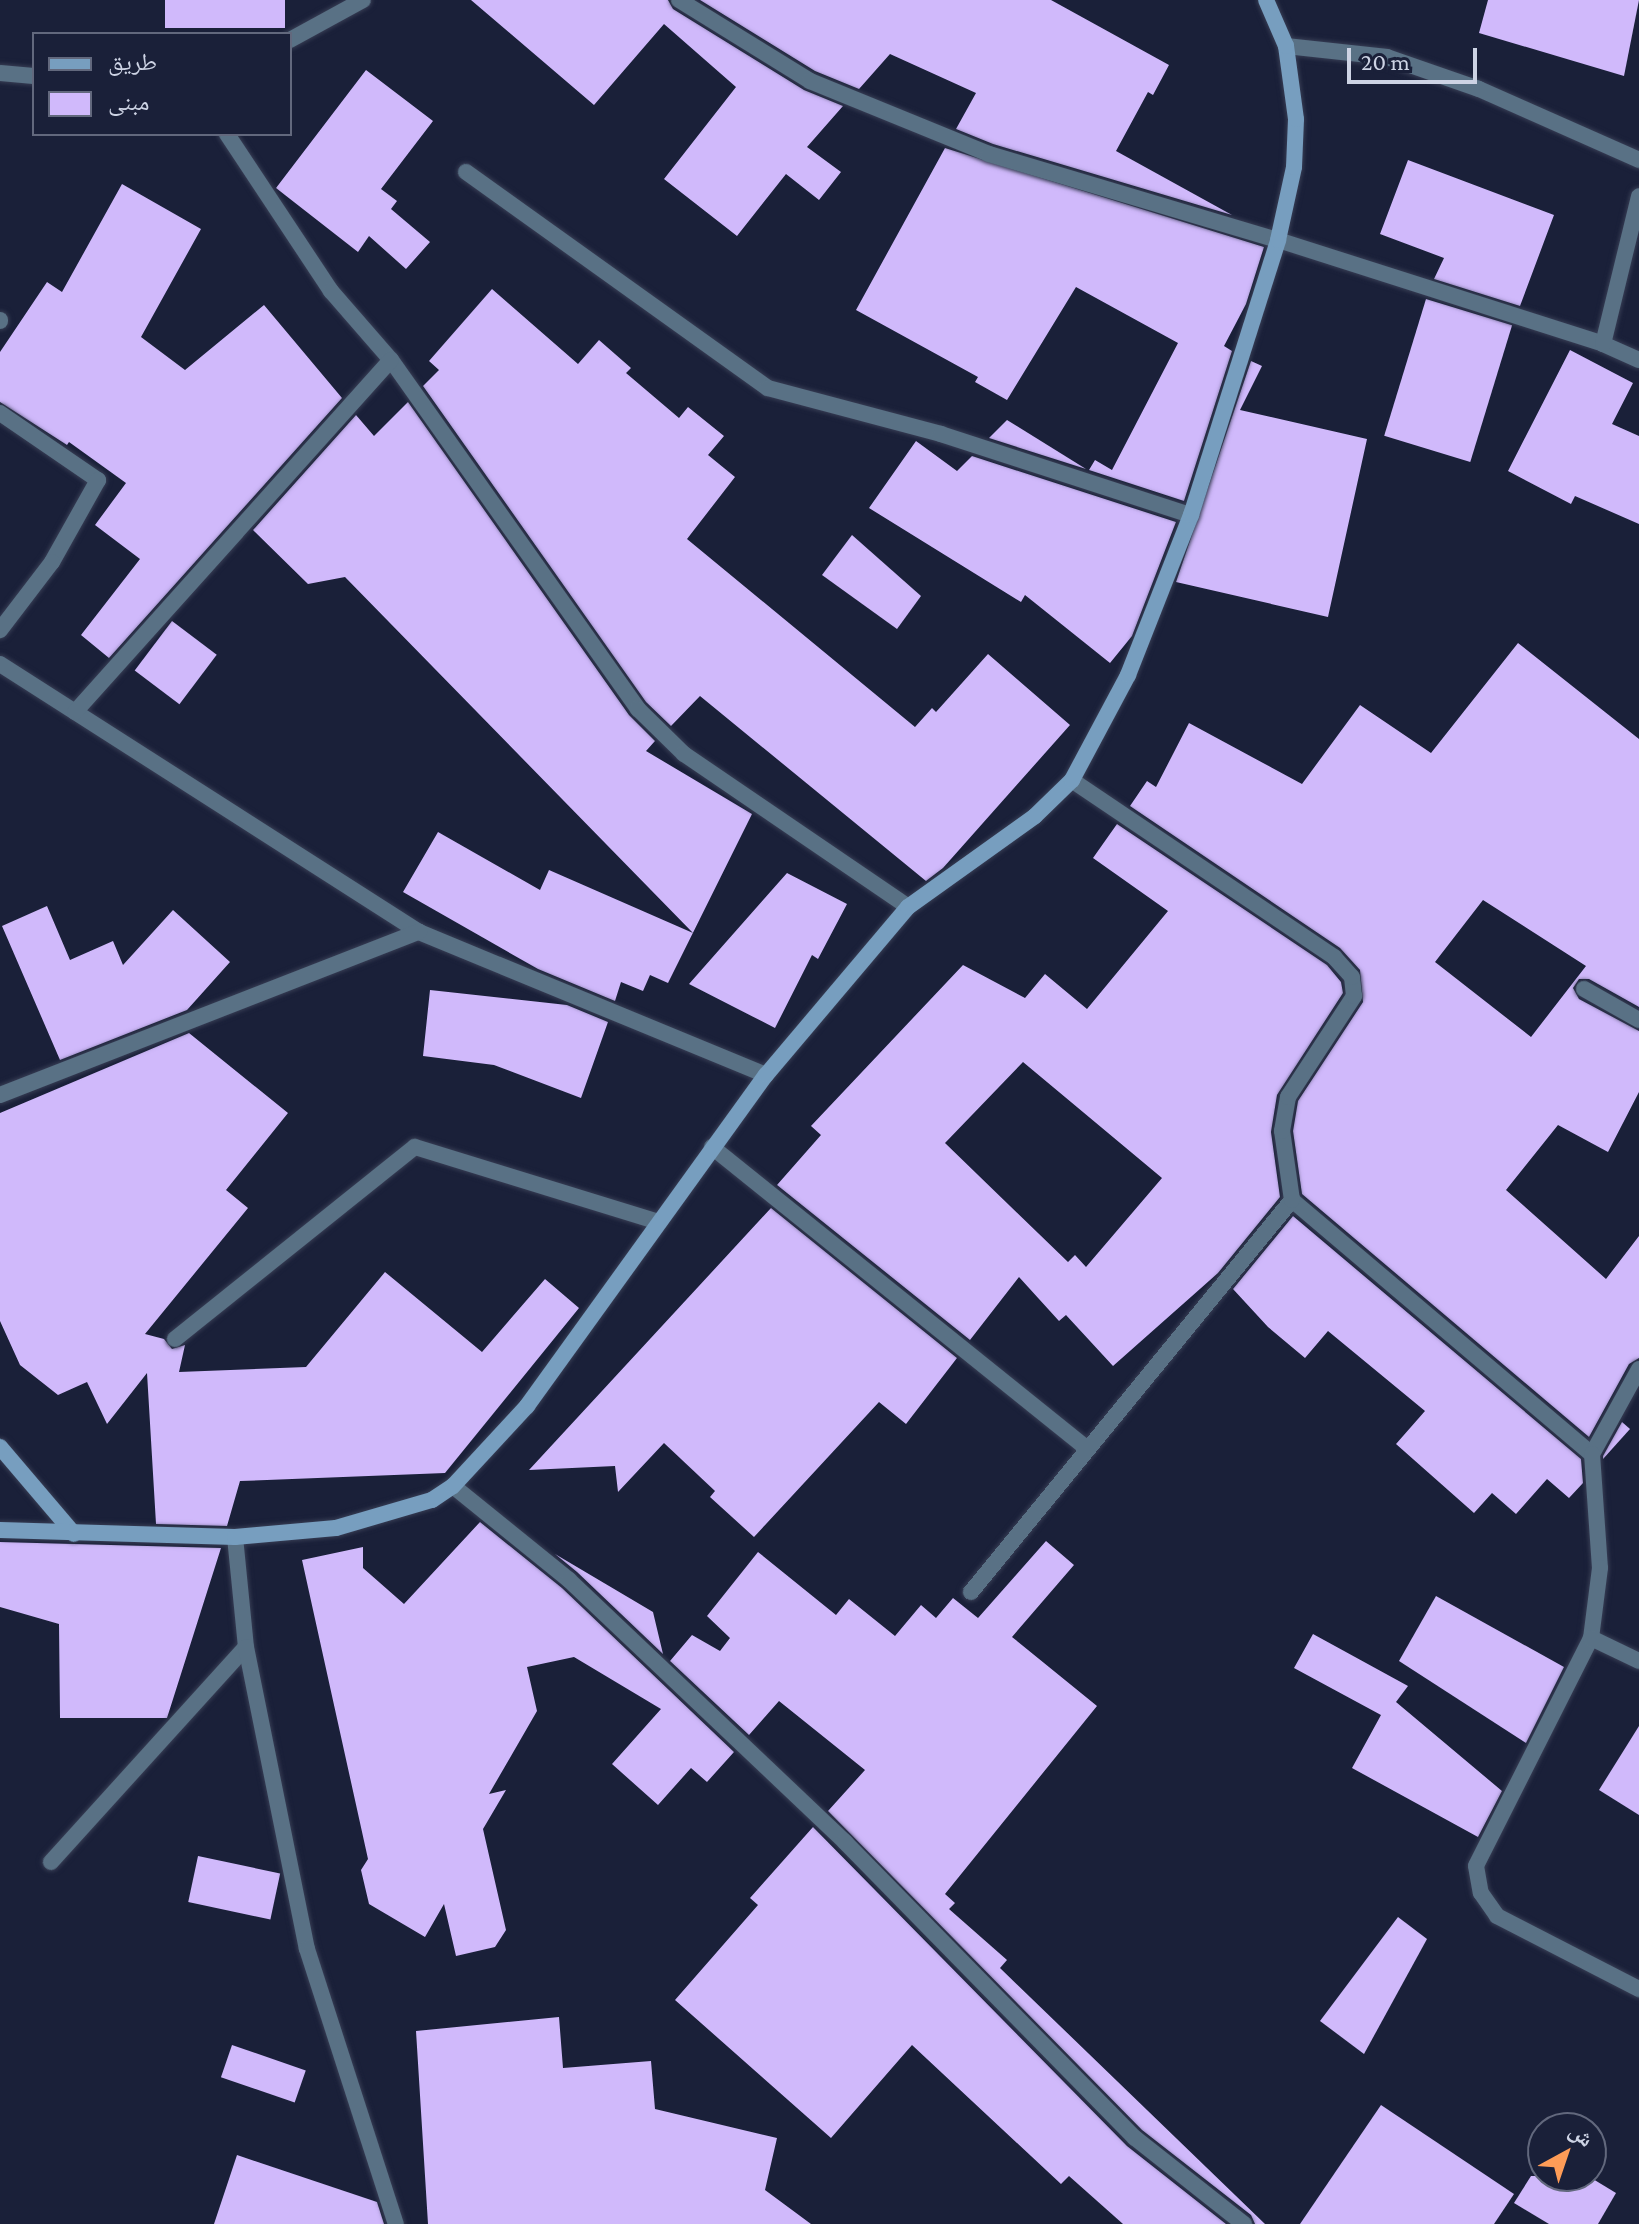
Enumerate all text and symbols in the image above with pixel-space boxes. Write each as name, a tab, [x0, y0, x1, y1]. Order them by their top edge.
legend	[32, 32, 292, 136]
scale bar	[1351, 32, 1481, 82]
text: طريق	[108, 48, 157, 75]
text: 20 m	[1361, 48, 1410, 75]
text: مبنى	[108, 88, 149, 115]
north arrow	[1527, 2112, 1607, 2192]
text: ش	[1564, 2118, 1598, 2152]

